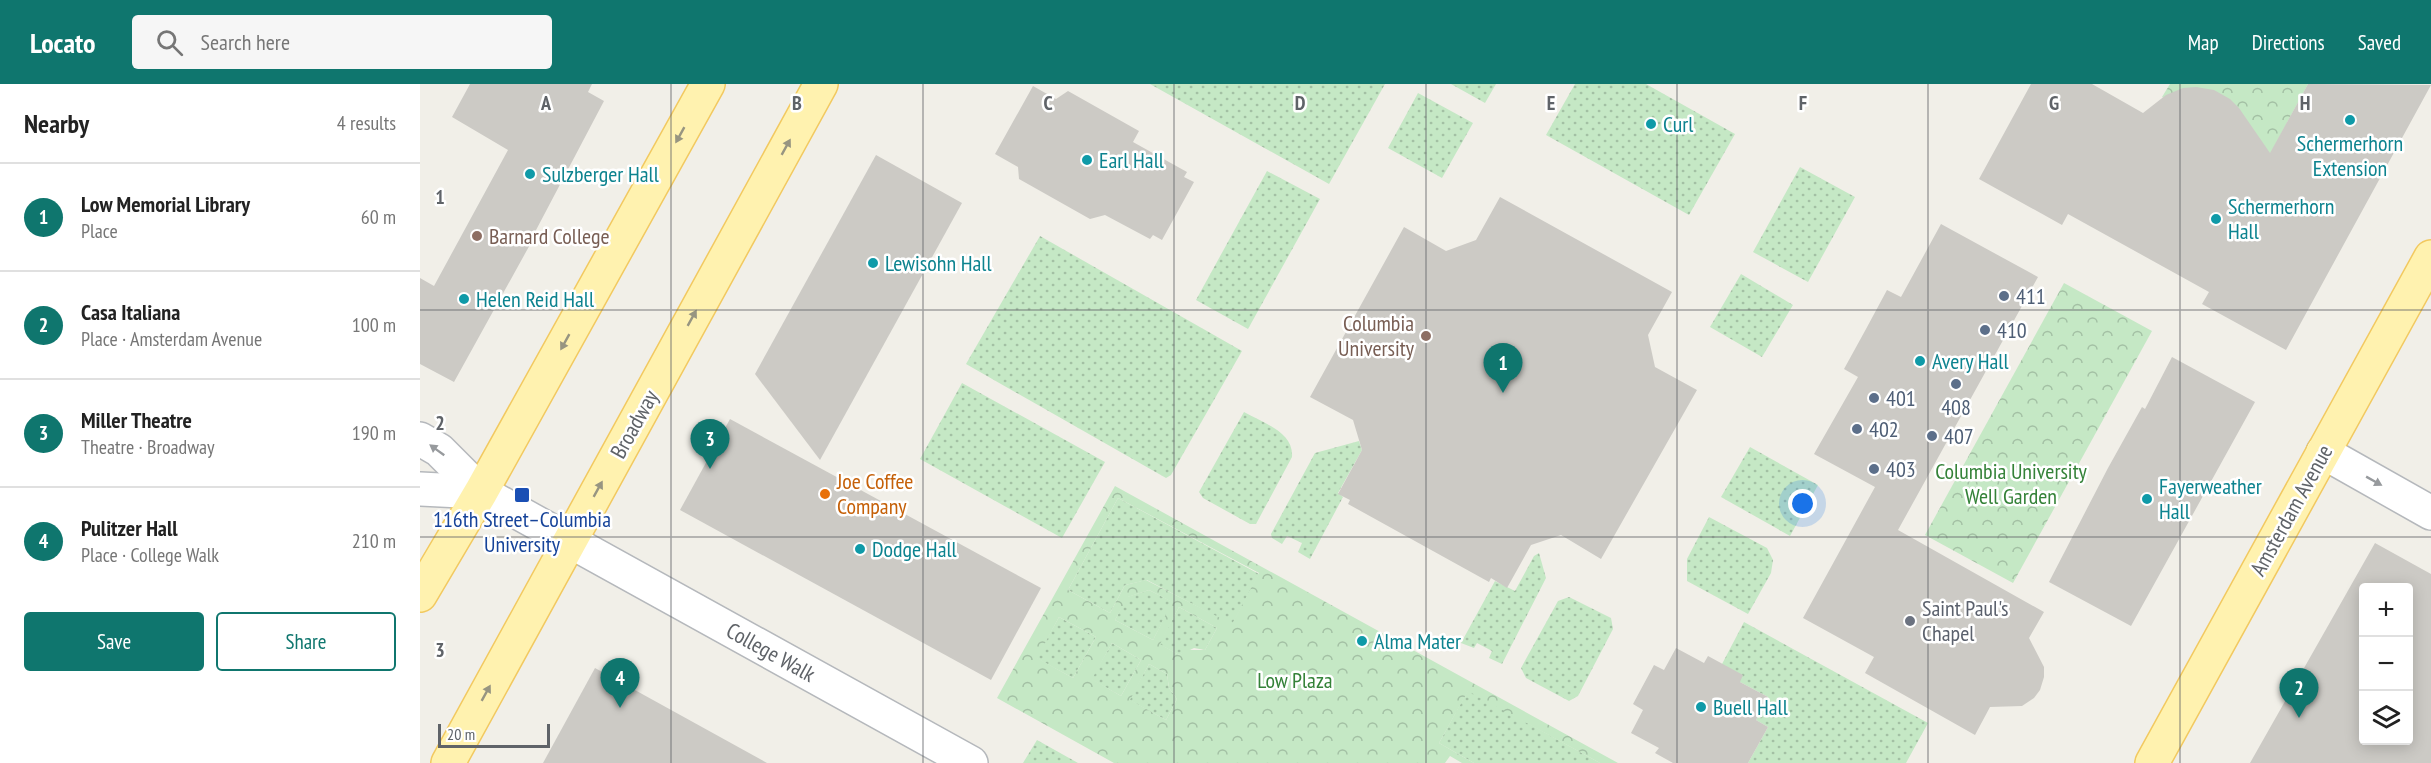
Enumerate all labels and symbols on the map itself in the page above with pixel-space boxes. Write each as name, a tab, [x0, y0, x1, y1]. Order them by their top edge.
text: A	[540, 90, 552, 116]
text: B	[792, 90, 802, 116]
text: C	[1043, 90, 1053, 116]
text: D	[1295, 90, 1306, 116]
text: E	[1547, 90, 1555, 116]
text: F	[1799, 90, 1807, 116]
text: G	[2049, 90, 2059, 116]
text: H	[2300, 90, 2310, 116]
place label: Curl	[1663, 110, 1694, 138]
marker: Schermerhorn Extension	[2343, 113, 2357, 127]
marker: Curl	[1644, 117, 1658, 131]
one-way arrow	[675, 127, 685, 144]
place label: Schermerhorn Extension	[2297, 129, 2403, 182]
one-way arrow	[781, 138, 791, 155]
place label: Earl Hall	[1099, 146, 1165, 174]
marker: Earl Hall	[1080, 153, 1094, 167]
place label: Sulzberger Hall	[542, 160, 660, 188]
marker: Sulzberger Hall	[523, 167, 537, 181]
text: 1	[435, 184, 445, 210]
place label: Schermerhorn Hall	[2228, 192, 2334, 245]
marker: Schermerhorn Hall	[2209, 212, 2223, 226]
place label: Barnard College	[489, 222, 610, 250]
marker: Barnard College	[470, 229, 484, 243]
place label: Lewisohn Hall	[885, 249, 992, 277]
marker: Lewisohn Hall	[866, 256, 880, 270]
place label: 411	[2016, 282, 2046, 310]
place label: Helen Reid Hall	[476, 285, 595, 313]
marker: 411	[1997, 289, 2011, 303]
marker: Helen Reid Hall	[457, 292, 471, 306]
one-way arrow	[687, 309, 697, 326]
place label: Columbia University	[1338, 309, 1415, 362]
place label: 410	[1997, 316, 2027, 344]
marker: 410	[1978, 323, 1992, 337]
marker: Columbia University	[1419, 329, 1433, 343]
one-way arrow	[560, 334, 570, 351]
pin: 1	[1484, 344, 1522, 393]
place label: Avery Hall	[1932, 347, 2009, 375]
marker: Avery Hall	[1913, 354, 1927, 368]
marker: 408	[1949, 377, 1963, 391]
street label: Broadway	[604, 384, 665, 463]
place label: 401	[1886, 384, 1916, 412]
marker: 401	[1867, 391, 1881, 405]
place label: 408	[1941, 393, 1971, 421]
text: 2	[435, 410, 445, 436]
place label: 402	[1869, 415, 1899, 443]
pin: 3	[690, 420, 730, 469]
marker: 402	[1850, 422, 1864, 436]
place label: 407	[1944, 422, 1974, 450]
marker: 407	[1925, 429, 1939, 443]
street label: Amsterdam Avenue	[2243, 440, 2339, 580]
one-way arrow	[429, 444, 445, 456]
place label: 403	[1886, 455, 1916, 483]
park label: Columbia University Well Garden	[1935, 457, 2088, 510]
marker: 403	[1867, 462, 1881, 476]
place label: Joe Coffee Company	[836, 467, 913, 520]
place label: Fayerweather Hall	[2159, 472, 2262, 525]
one-way arrow	[2366, 476, 2383, 486]
one-way arrow	[593, 480, 603, 497]
marker: 116th Street–Columbia University	[513, 486, 531, 504]
marker: Joe Coffee Company	[818, 487, 832, 501]
your location	[1788, 489, 1817, 518]
marker: Fayerweather Hall	[2140, 492, 2154, 506]
place label: 116th Street–Columbia University	[433, 505, 611, 558]
place label: Dodge Hall	[872, 535, 958, 563]
marker: Dodge Hall	[853, 542, 867, 556]
place label: Saint Paul's Chapel	[1922, 594, 2008, 647]
marker: Saint Paul's Chapel	[1903, 614, 1917, 628]
street label: College Walk	[722, 616, 821, 688]
place label: Alma Mater	[1374, 627, 1461, 655]
marker: Alma Mater	[1355, 634, 1369, 648]
text: 3	[435, 637, 445, 663]
pin: 4	[600, 658, 640, 708]
park label: Low Plaza	[1257, 666, 1333, 694]
pin: 2	[2280, 668, 2318, 718]
one-way arrow	[481, 685, 491, 702]
place label: Buell Hall	[1713, 693, 1789, 721]
marker: Buell Hall	[1694, 700, 1708, 714]
scale bar	[438, 721, 550, 748]

